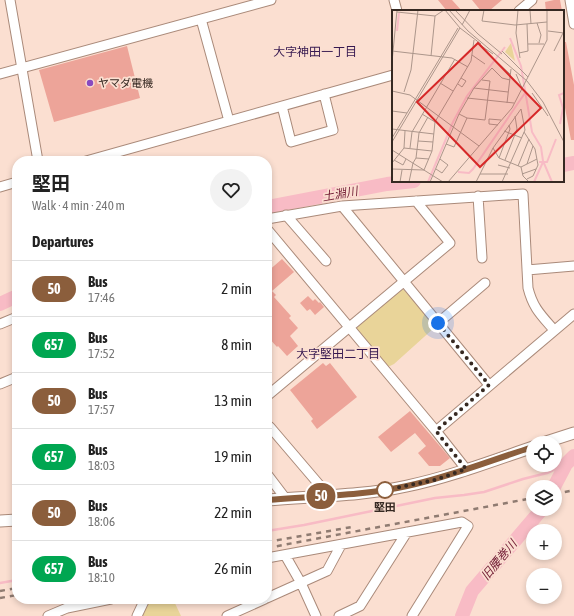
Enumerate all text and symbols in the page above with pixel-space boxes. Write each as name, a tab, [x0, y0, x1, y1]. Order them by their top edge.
inset map	[392, 10, 564, 182]
district label: 大字神田一丁目	[273, 45, 357, 59]
place label: ヤマダ電機	[98, 77, 153, 89]
marker: ヤマダ電機	[85, 78, 95, 88]
button: heart	[210, 169, 252, 211]
text: 堅田	[32, 172, 70, 194]
water label: 土淵川	[321, 184, 361, 204]
text: Walk · 4 min · 240 m	[32, 198, 125, 213]
text: Departures	[32, 233, 94, 250]
text: Bus	[88, 273, 108, 290]
text: 2 min	[221, 280, 252, 297]
text: 50	[47, 281, 61, 297]
text: 17:46	[88, 290, 115, 305]
your location	[428, 313, 448, 333]
text: Bus	[88, 329, 108, 346]
text: 8 min	[221, 336, 252, 353]
text: 657	[44, 337, 64, 353]
text: 17:52	[88, 346, 115, 361]
district label: 大字堅田二丁目	[296, 347, 380, 361]
text: Bus	[88, 385, 108, 402]
text: 13 min	[214, 392, 252, 409]
text: 50	[47, 393, 61, 409]
text: 17:57	[88, 402, 115, 417]
map controls	[526, 436, 562, 604]
button: locate	[526, 436, 562, 472]
text: Bus	[88, 441, 108, 458]
text: 19 min	[214, 448, 252, 465]
text: 657	[44, 449, 64, 465]
text: 18:03	[88, 458, 115, 473]
button: layers	[526, 480, 562, 516]
marker: 堅田	[376, 481, 394, 499]
line badge: 50	[303, 483, 339, 509]
text: 50	[314, 488, 328, 504]
text: Bus	[88, 497, 108, 514]
place label: 堅田	[374, 501, 396, 513]
text: 22 min	[214, 504, 252, 521]
text: 50	[47, 505, 61, 521]
text: 18:06	[88, 514, 115, 529]
button: +	[526, 524, 562, 560]
water label: 旧腰巻川	[478, 536, 521, 583]
text: Bus	[88, 553, 108, 570]
text: 26 min	[214, 560, 252, 577]
text: 657	[44, 561, 64, 577]
button: −	[526, 568, 562, 604]
text: 18:10	[88, 570, 115, 585]

